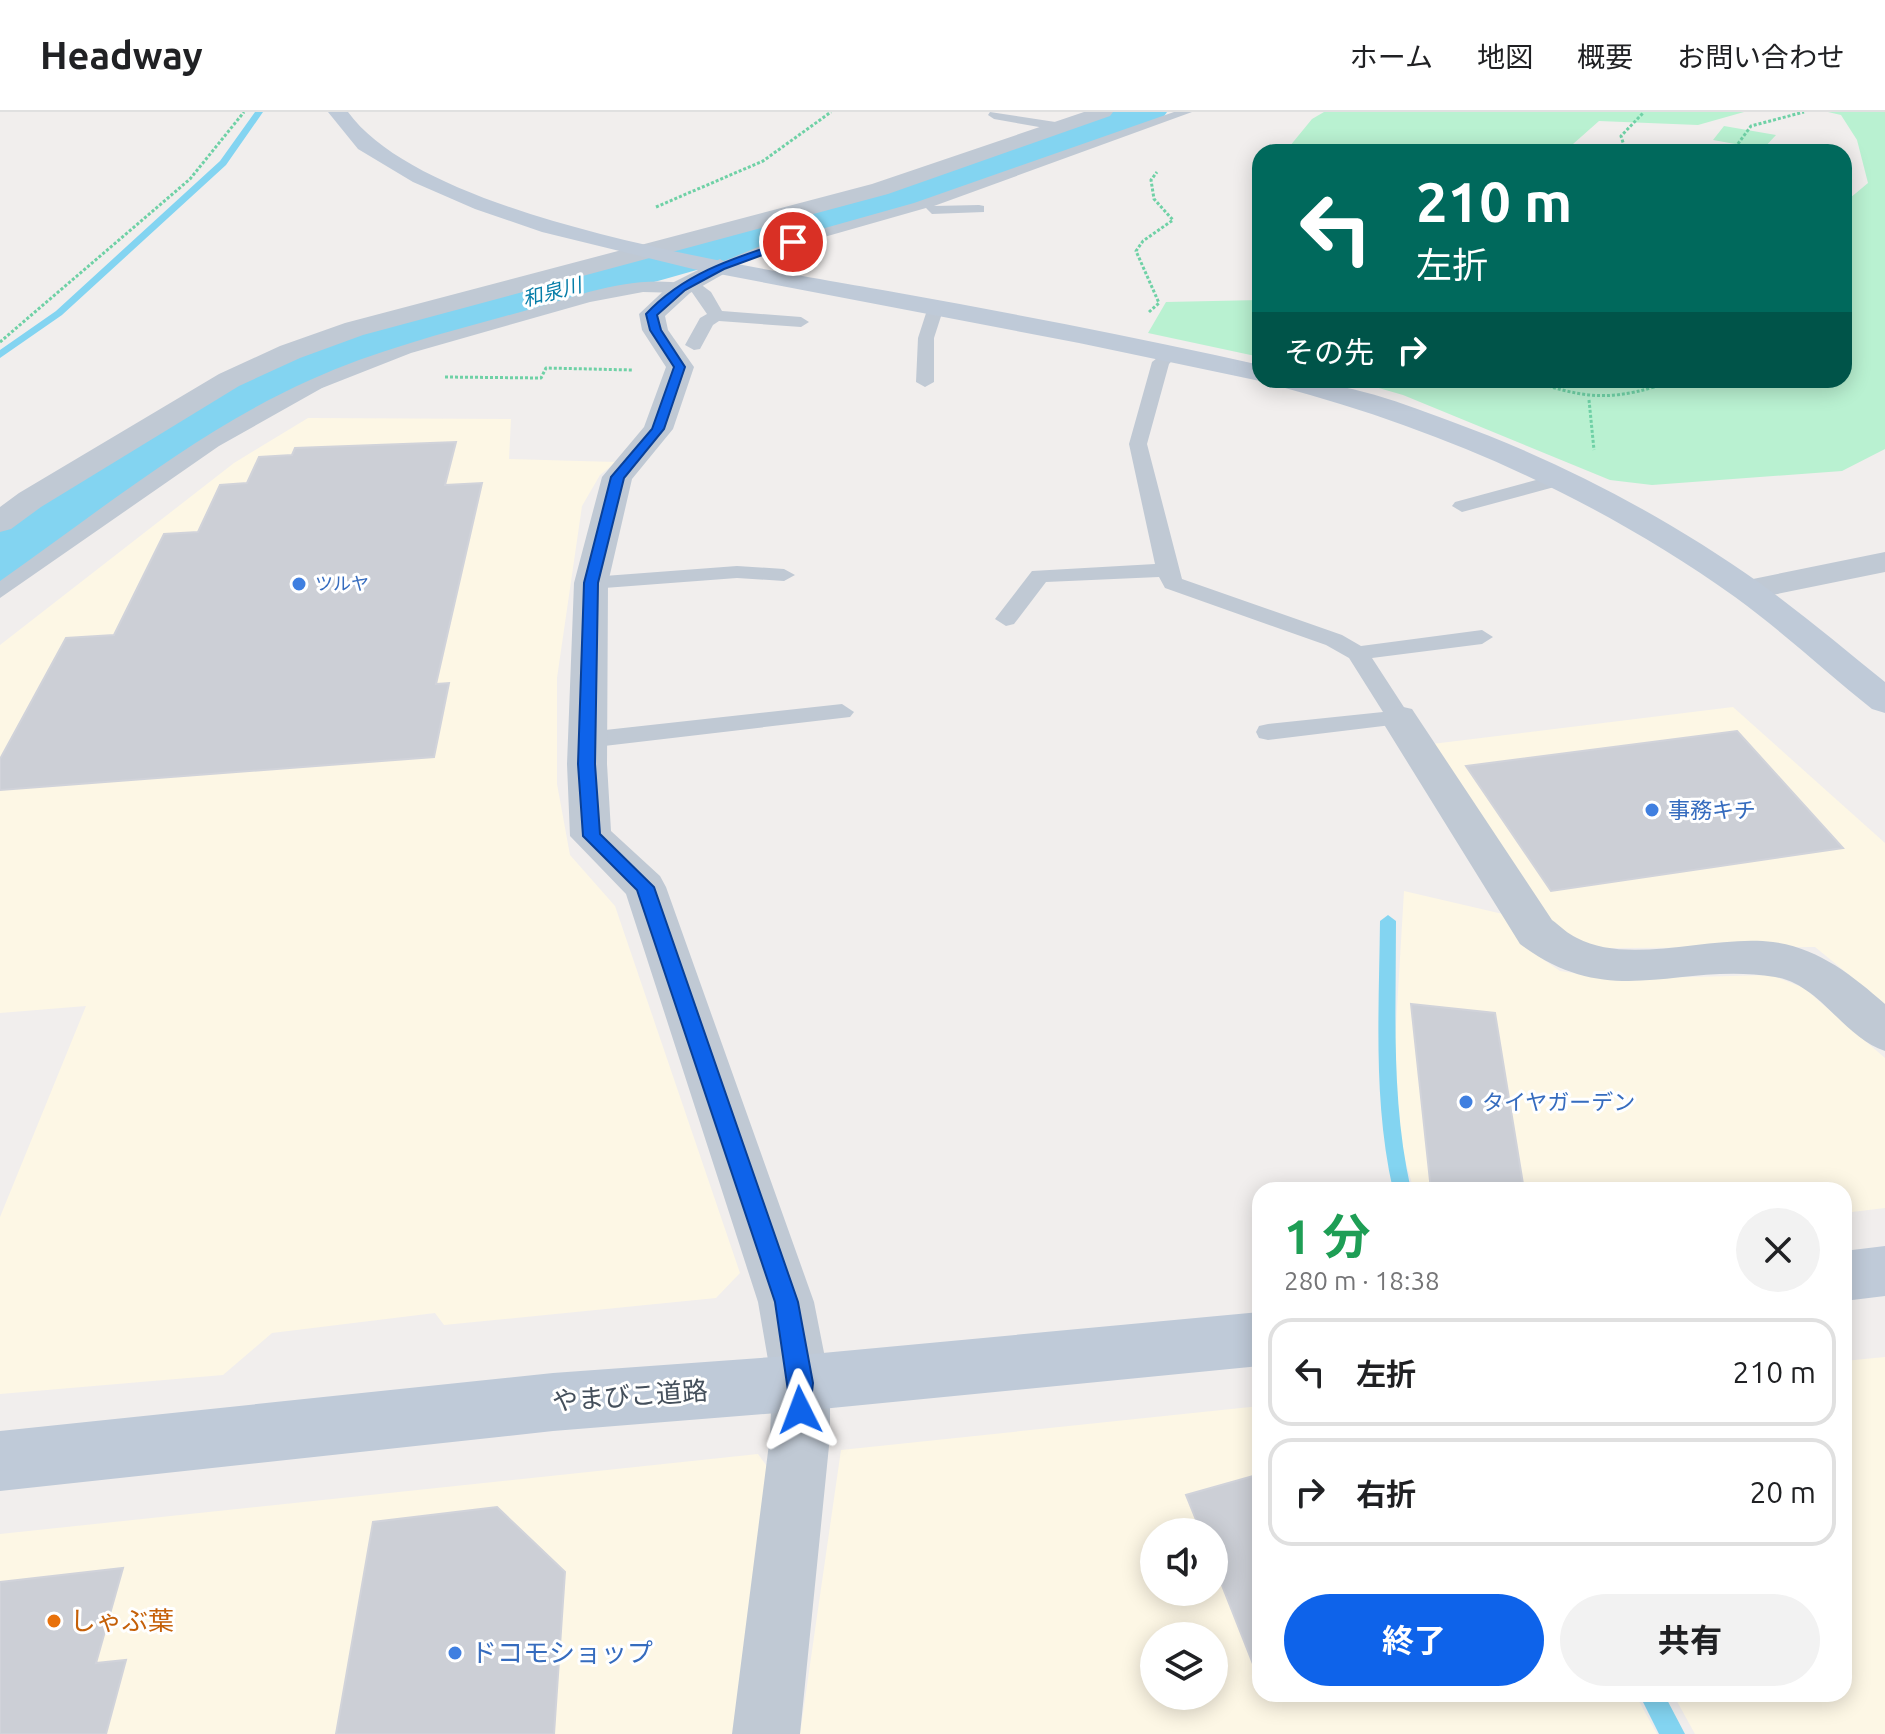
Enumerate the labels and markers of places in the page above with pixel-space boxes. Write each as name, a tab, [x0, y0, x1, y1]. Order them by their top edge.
pin	[759, 208, 827, 276]
place label: ツルヤ	[315, 573, 369, 593]
marker: ツルヤ	[290, 575, 308, 593]
place label: 事務キチ	[1668, 797, 1756, 822]
marker: 事務キチ	[1643, 801, 1661, 819]
place label: タイヤガーデン	[1482, 1089, 1635, 1114]
marker: タイヤガーデン	[1457, 1093, 1475, 1111]
place label: しゃぶ葉	[70, 1606, 174, 1635]
marker: しゃぶ葉	[45, 1612, 63, 1630]
place label: ドコモショップ	[471, 1638, 653, 1667]
marker: ドコモショップ	[446, 1644, 464, 1662]

